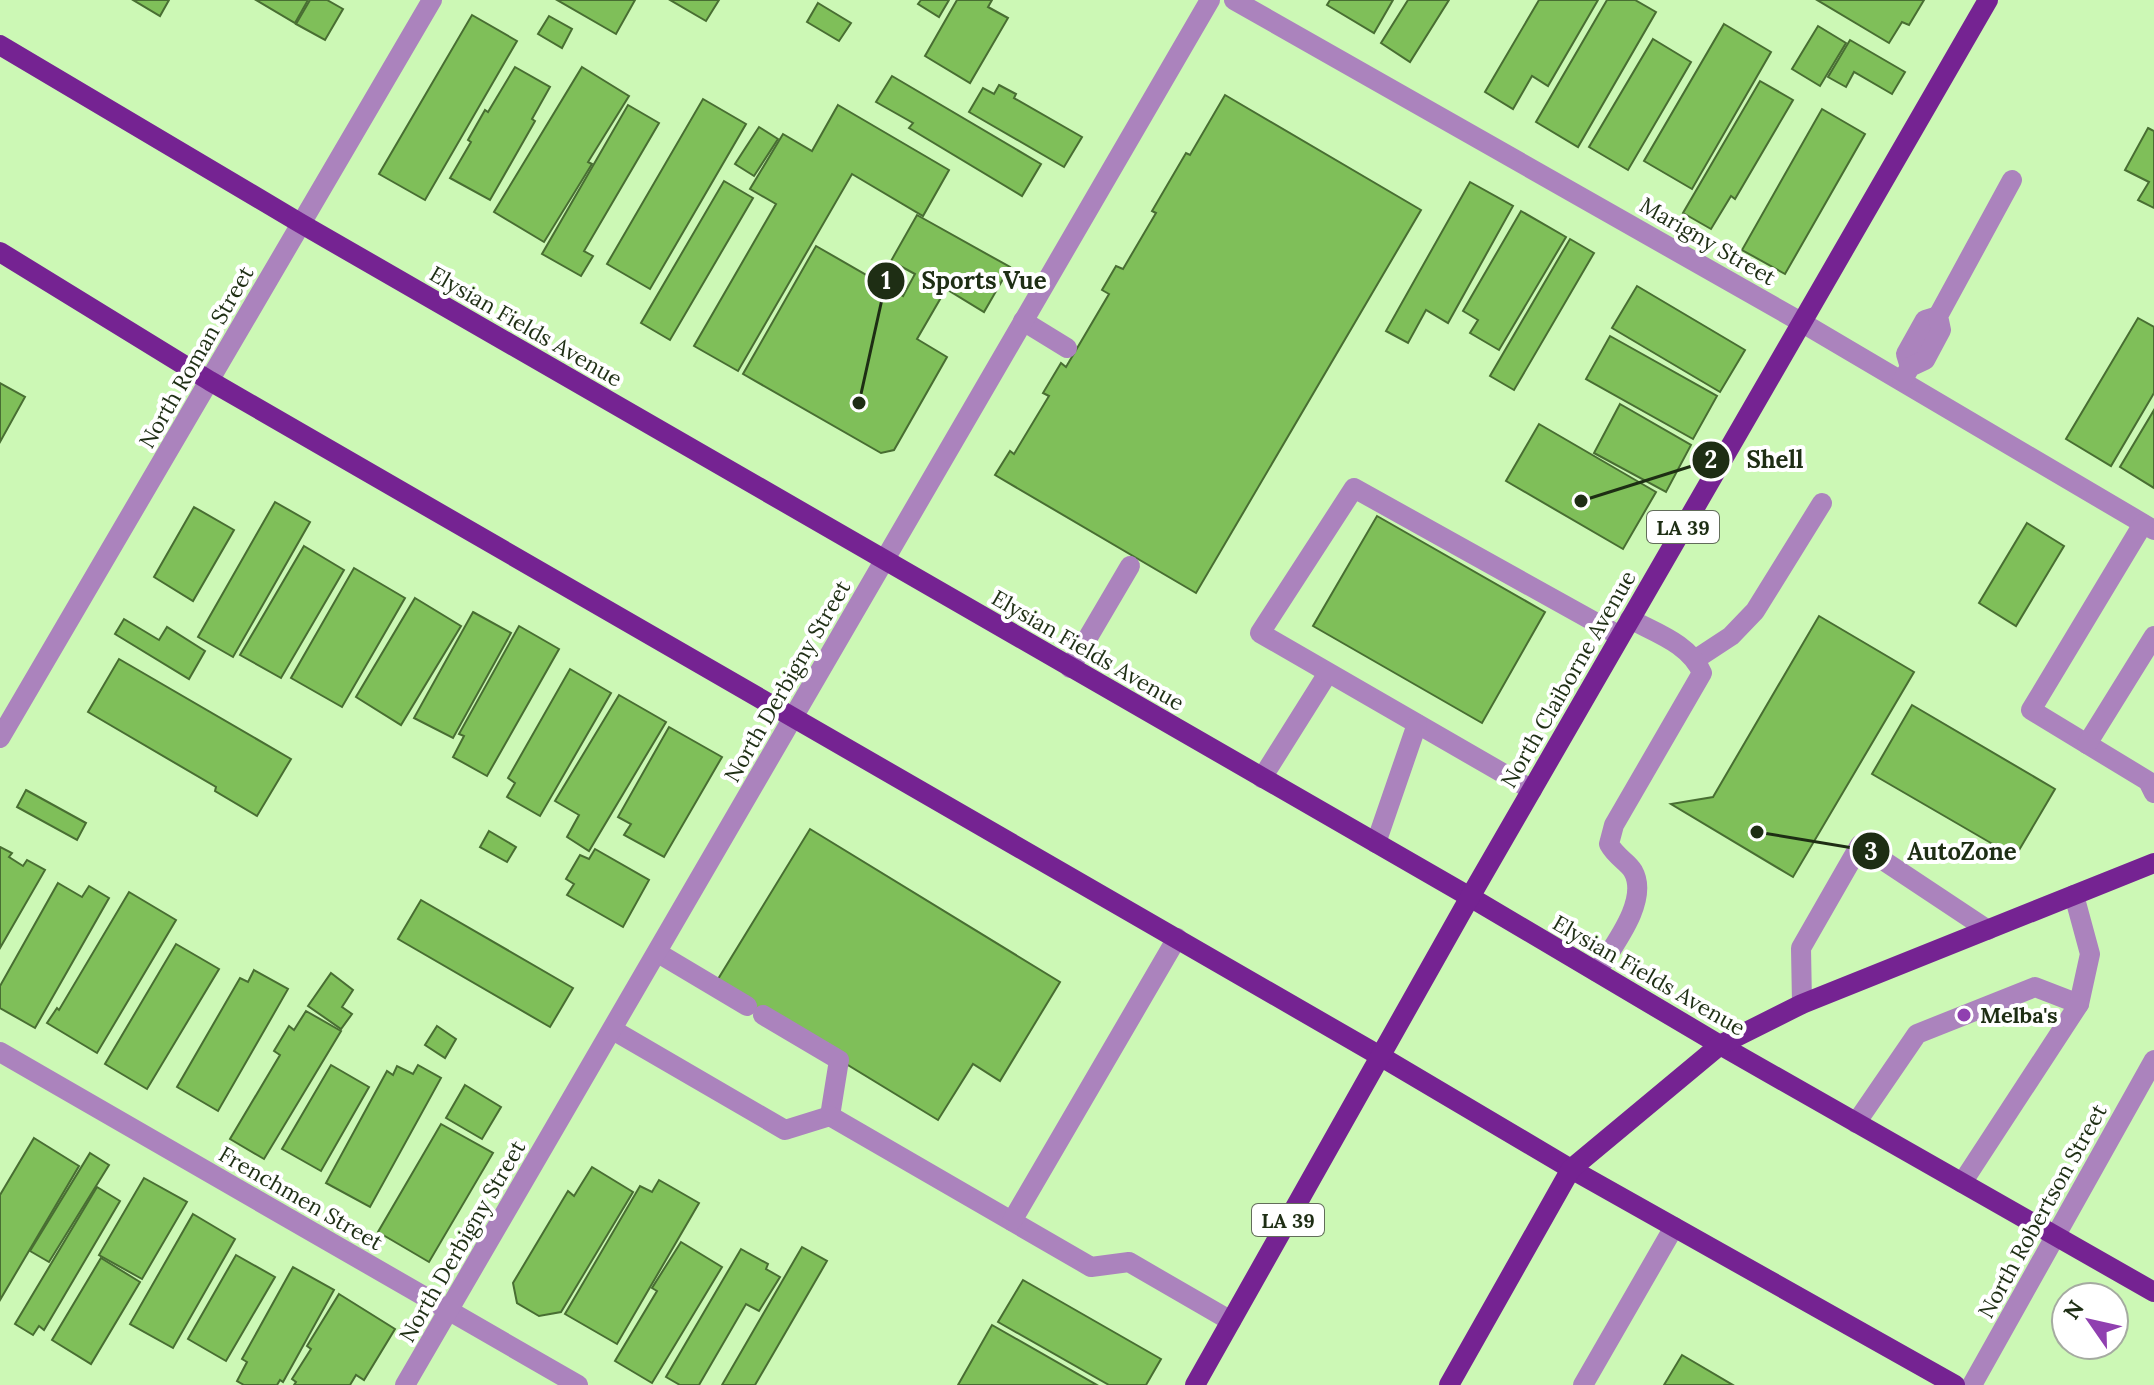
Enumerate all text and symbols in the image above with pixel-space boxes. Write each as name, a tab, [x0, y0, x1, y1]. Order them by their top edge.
street label: Marigny Street	[1635, 191, 1781, 291]
callout: Sports Vue	[866, 257, 1063, 305]
street label: Elysian Fields Avenue	[425, 259, 627, 393]
street label: North Roman Street	[132, 261, 260, 453]
text: 1	[881, 265, 891, 296]
text: Sports Vue	[921, 265, 1047, 296]
callout: Shell	[1691, 436, 1820, 484]
text: 2	[1705, 444, 1717, 475]
text: Shell	[1746, 444, 1804, 475]
road number: LA 39	[1647, 511, 1719, 543]
street label: North Claiborne Avenue	[1494, 565, 1642, 793]
street label: North Derbigny Street	[718, 575, 856, 787]
street label: Elysian Fields Avenue	[987, 583, 1189, 717]
callout: AutoZone	[1851, 827, 2033, 875]
text: 3	[1864, 836, 1878, 867]
text: AutoZone	[1907, 836, 2017, 867]
street label: Elysian Fields Avenue	[1548, 908, 1750, 1042]
place label: Melba's	[1980, 1001, 2058, 1029]
marker: Melba's	[1955, 1006, 1973, 1024]
street label: North Robertson Street	[1972, 1099, 2112, 1323]
street label: North Derbigny Street	[393, 1135, 531, 1347]
street label: Frenchmen Street	[214, 1140, 388, 1256]
road number: LA 39	[1252, 1204, 1324, 1236]
north arrow	[2050, 1281, 2130, 1361]

